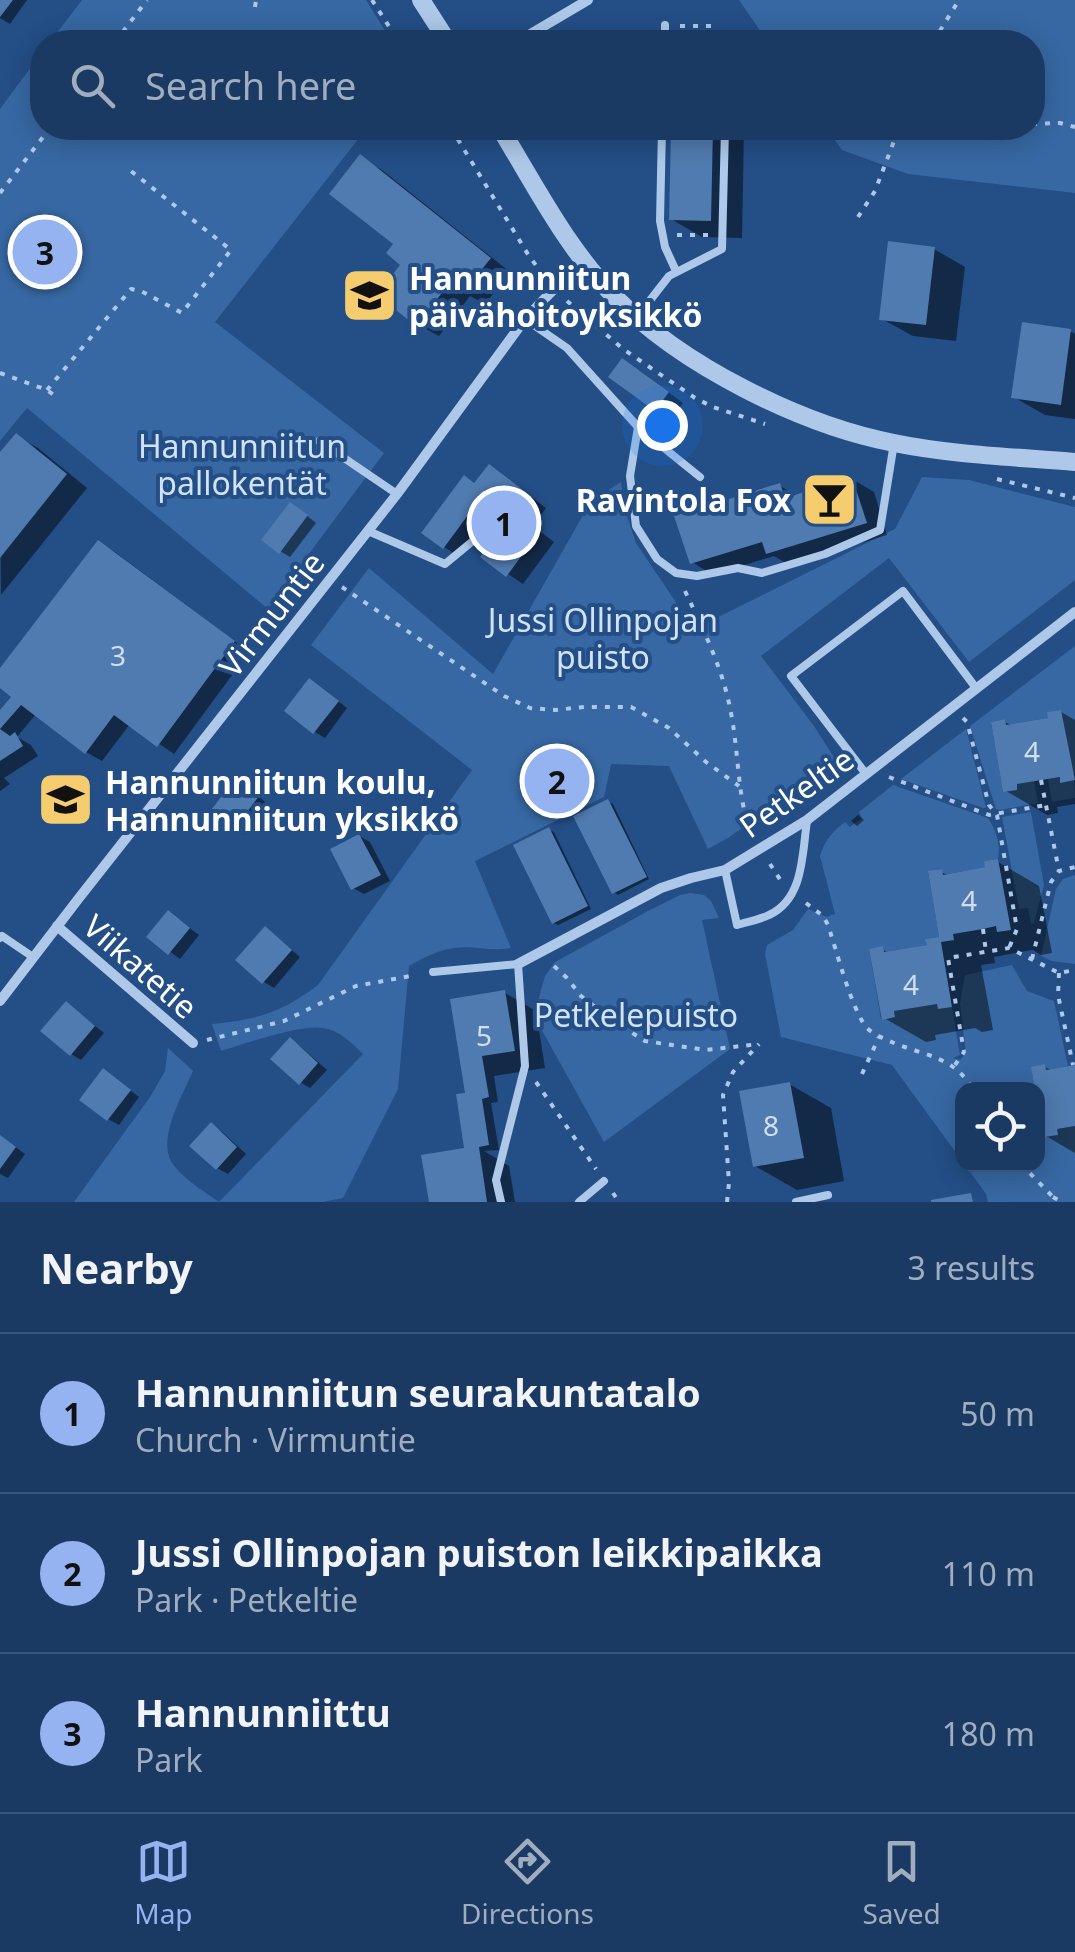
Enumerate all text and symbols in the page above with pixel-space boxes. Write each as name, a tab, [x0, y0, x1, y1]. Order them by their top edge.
search box	[30, 30, 1045, 140]
icon: search	[65, 58, 120, 113]
text: Search here	[145, 59, 356, 111]
pin: 3	[12, 214, 78, 290]
place label: Hannunniitun päivähoitoyksikkö	[409, 256, 702, 336]
school or university icon: Hannunniitun päivähoitoyksikkö	[340, 265, 400, 325]
your location	[637, 400, 688, 451]
park label: Hannunniitun pallokentät	[138, 424, 346, 504]
bar icon: Ravintola Fox	[800, 469, 860, 529]
place label: Ravintola Fox	[576, 478, 791, 521]
pin: 1	[472, 486, 536, 560]
street label: Virmuntie	[208, 542, 334, 686]
park label: Jussi Ollinpojan puisto	[485, 598, 718, 678]
house number: 3	[110, 636, 126, 674]
house number: 4	[1024, 732, 1040, 770]
street label: Petkeltie	[730, 737, 862, 847]
pin: 2	[524, 744, 590, 818]
place label: Hannunniitun koulu, Hannunniitun yksikkö	[105, 760, 459, 840]
school or university icon: Hannunniitun koulu, Hannunniitun yksikkö	[36, 769, 96, 829]
house number: 4	[961, 881, 977, 919]
street label: Viikatetie	[75, 904, 207, 1028]
house number: 4	[903, 965, 919, 1003]
park label: Petkelepuisto	[534, 993, 738, 1036]
house number: 5	[476, 1016, 492, 1054]
map controls	[955, 1082, 1045, 1172]
button: locate	[955, 1082, 1045, 1172]
house number: 8	[763, 1106, 779, 1144]
text: Nearby	[40, 1239, 193, 1296]
text: 3 results	[908, 1246, 1035, 1289]
text: Hannunniitun seurakuntatalo	[135, 1366, 701, 1418]
text: 1	[63, 1392, 82, 1435]
text: 50 m	[960, 1392, 1035, 1435]
text: Church · Virmuntie	[135, 1418, 416, 1461]
text: Jussi Ollinpojan puiston leikkipaikka	[135, 1526, 823, 1578]
text: 2	[63, 1552, 82, 1595]
text: 110 m	[942, 1552, 1035, 1595]
text: Park · Petkeltie	[135, 1578, 358, 1621]
text: Hannunniittu	[135, 1686, 391, 1738]
text: 3	[63, 1712, 82, 1755]
text: 180 m	[942, 1712, 1035, 1755]
text: Park	[135, 1738, 203, 1781]
tab: Map	[134, 1834, 193, 1932]
tab: Directions	[461, 1834, 594, 1932]
tab: Saved	[862, 1834, 941, 1932]

